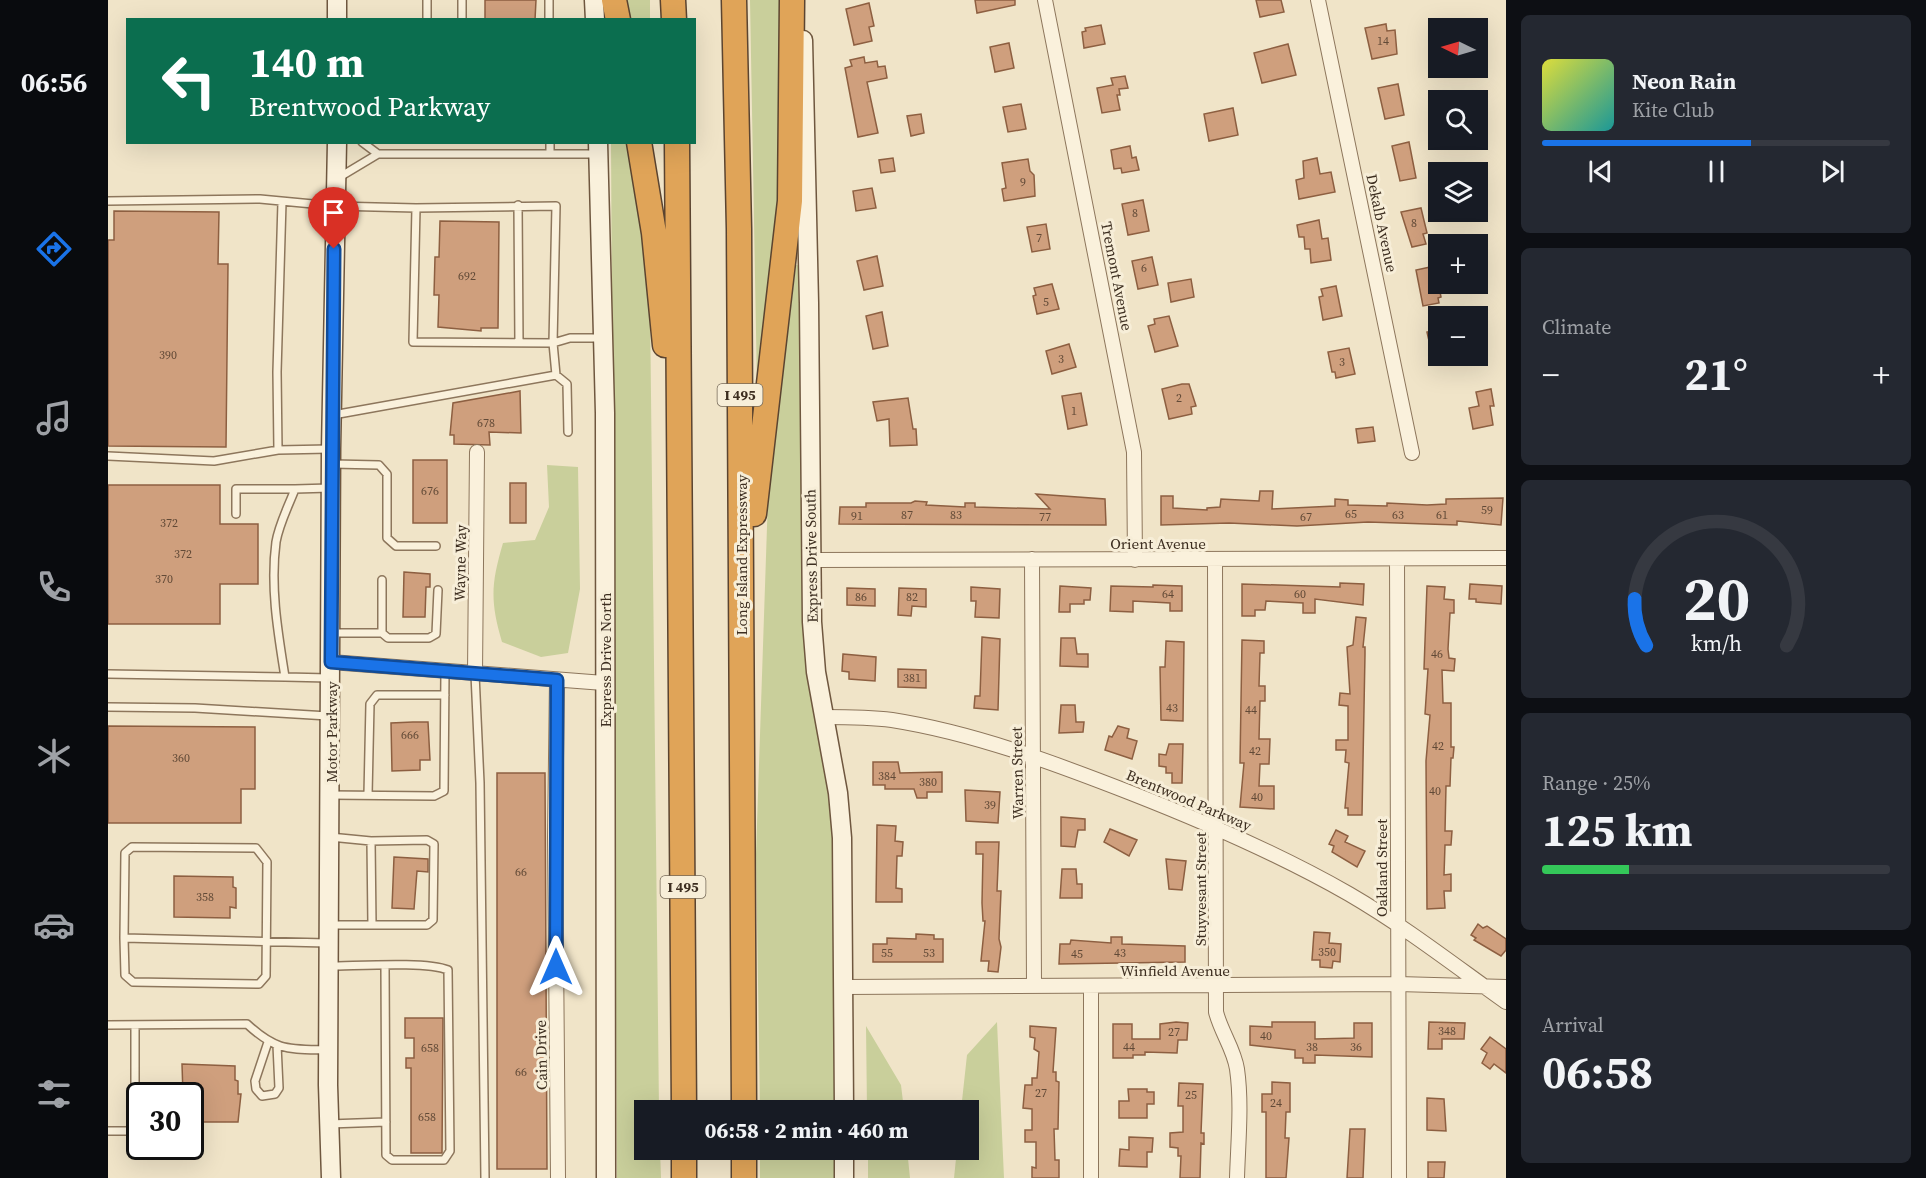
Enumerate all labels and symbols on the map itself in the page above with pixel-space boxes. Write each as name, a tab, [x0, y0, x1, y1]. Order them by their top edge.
north arrow	[1428, 18, 1488, 78]
house number: 14	[1377, 33, 1389, 49]
street label: Dekalb Avenue	[1361, 172, 1403, 274]
house number: 9	[1020, 174, 1026, 190]
pin	[308, 187, 359, 249]
house number: 8	[1132, 205, 1138, 221]
house number: 8	[1411, 215, 1417, 231]
street label: Tremont Avenue	[1096, 220, 1138, 333]
house number: 7	[1036, 230, 1042, 246]
house number: 6	[1141, 260, 1147, 276]
house number: 692	[458, 268, 476, 284]
house number: 5	[1043, 294, 1049, 310]
house number: 390	[159, 347, 177, 363]
house number: 3	[1058, 351, 1064, 367]
house number: 3	[1339, 354, 1345, 370]
road number: I 495	[718, 384, 762, 406]
house number: 2	[1176, 390, 1182, 406]
house number: 1	[1071, 403, 1077, 419]
house number: 678	[477, 415, 495, 431]
street label: Long Island Expressway	[731, 474, 752, 635]
house number: 676	[421, 483, 439, 499]
street label: Express Drive South	[799, 489, 823, 623]
house number: 59	[1481, 502, 1493, 518]
house number: 65	[1345, 506, 1357, 522]
house number: 87	[901, 507, 913, 523]
house number: 83	[950, 507, 962, 523]
house number: 63	[1392, 507, 1404, 523]
house number: 61	[1436, 507, 1448, 523]
house number: 91	[851, 508, 863, 524]
house number: 77	[1039, 509, 1051, 525]
house number: 67	[1300, 509, 1312, 525]
house number: 372	[160, 515, 178, 531]
street label: Wayne Way	[449, 524, 471, 602]
street label: Orient Avenue	[1110, 533, 1206, 554]
house number: 372	[174, 546, 192, 562]
house number: 370	[155, 571, 173, 587]
house number: 64	[1162, 586, 1174, 602]
house number: 60	[1294, 586, 1306, 602]
house number: 86	[855, 589, 867, 605]
house number: 82	[906, 589, 918, 605]
street label: Express Drive North	[595, 592, 616, 728]
house number: 46	[1431, 646, 1443, 662]
house number: 381	[903, 670, 921, 686]
street label: Motor Parkway	[321, 681, 342, 783]
house number: 43	[1166, 700, 1178, 716]
house number: 44	[1245, 702, 1257, 718]
street label: Warren Street	[1006, 726, 1028, 819]
house number: 666	[401, 727, 419, 743]
house number: 42	[1432, 738, 1444, 754]
house number: 42	[1249, 743, 1261, 759]
house number: 360	[172, 750, 190, 766]
street label: Brentwood Parkway	[1123, 764, 1255, 836]
house number: 384	[878, 768, 896, 784]
house number: 380	[919, 774, 937, 790]
house number: 40	[1429, 783, 1441, 799]
house number: 40	[1251, 789, 1263, 805]
house number: 39	[984, 797, 996, 813]
street label: Oakland Street	[1371, 819, 1392, 917]
street label: Stuyvesant Street	[1190, 832, 1211, 946]
house number: 66	[515, 864, 527, 880]
road number: I 495	[660, 876, 706, 898]
house number: 358	[196, 889, 214, 905]
position arrow	[524, 935, 588, 999]
house number: 350	[1318, 944, 1336, 960]
house number: 55	[881, 945, 893, 961]
house number: 53	[923, 945, 935, 961]
house number: 43	[1114, 945, 1126, 961]
house number: 45	[1071, 946, 1083, 962]
street label: Winfield Avenue	[1120, 960, 1230, 981]
street label: Cain Drive	[530, 1019, 552, 1090]
house number: 348	[1438, 1023, 1456, 1039]
house number: 27	[1168, 1024, 1180, 1040]
house number: 40	[1260, 1028, 1272, 1044]
house number: 44	[1123, 1039, 1135, 1055]
house number: 38	[1306, 1039, 1318, 1055]
house number: 36	[1350, 1039, 1362, 1055]
house number: 658	[421, 1040, 439, 1056]
house number: 66	[515, 1064, 527, 1080]
speed limit sign: 30	[126, 1082, 204, 1160]
house number: 27	[1035, 1085, 1047, 1101]
house number: 25	[1185, 1087, 1197, 1103]
house number: 24	[1270, 1095, 1282, 1111]
house number: 658	[418, 1109, 436, 1125]

